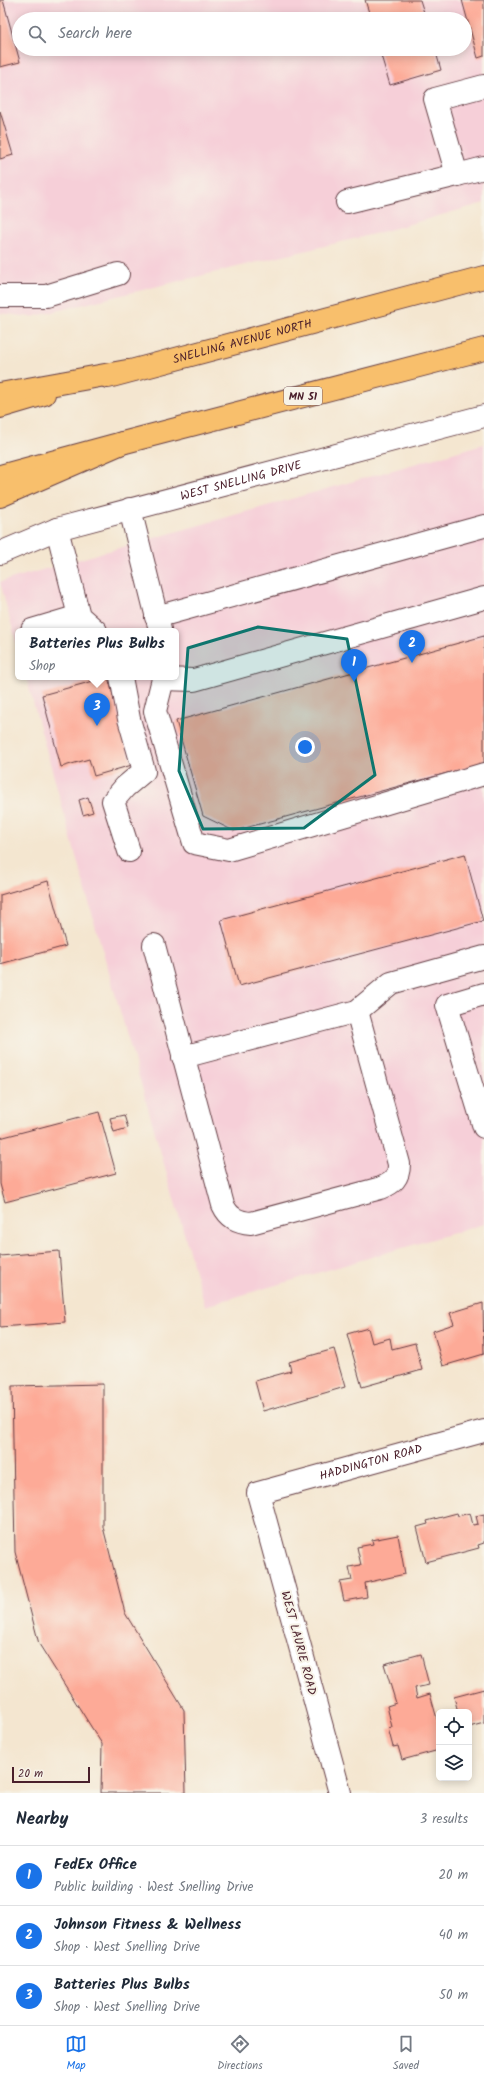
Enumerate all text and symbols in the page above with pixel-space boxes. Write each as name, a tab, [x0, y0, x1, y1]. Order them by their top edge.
search box	[12, 12, 472, 56]
text: Search here	[58, 22, 132, 46]
icon: search	[26, 23, 48, 45]
street label: SNELLING AVENUE NORTH	[171, 314, 314, 369]
road number: MN 51	[284, 387, 322, 405]
street label: WEST SNELLING DRIVE	[178, 455, 305, 506]
popup	[15, 628, 179, 680]
pin: 2	[399, 630, 425, 663]
text: Batteries Plus Bulbs	[29, 632, 165, 656]
pin: 1	[341, 649, 367, 682]
text: Shop	[29, 656, 55, 677]
pin: 3	[84, 693, 110, 726]
your location	[295, 737, 315, 757]
street label: HADDINGTON ROAD	[317, 1439, 425, 1486]
street label: WEST LAURIE ROAD	[275, 1589, 322, 1698]
map controls	[436, 1709, 472, 1781]
button: locate	[436, 1709, 472, 1745]
button: layers	[436, 1745, 472, 1781]
scale bar	[12, 1765, 90, 1784]
text: 20 m	[18, 1765, 43, 1783]
text: Nearby	[16, 1806, 68, 1833]
text: 3 results	[420, 1809, 468, 1830]
text: FedEx Office	[54, 1853, 137, 1877]
text: 1	[27, 1865, 31, 1886]
text: 20 m	[438, 1865, 468, 1886]
text: Public building · West Snelling Drive	[54, 1877, 253, 1898]
text: Johnson Fitness & Wellness	[54, 1913, 241, 1937]
text: 2	[25, 1925, 33, 1946]
text: 40 m	[439, 1925, 468, 1946]
text: Shop · West Snelling Drive	[54, 1937, 200, 1958]
text: Batteries Plus Bulbs	[54, 1973, 190, 1997]
text: 3	[25, 1985, 33, 2006]
text: 50 m	[439, 1985, 468, 2006]
text: Shop · West Snelling Drive	[54, 1997, 200, 2018]
tab: Map	[65, 2033, 87, 2075]
tab: Directions	[217, 2033, 263, 2075]
tab: Saved	[393, 2033, 419, 2075]

